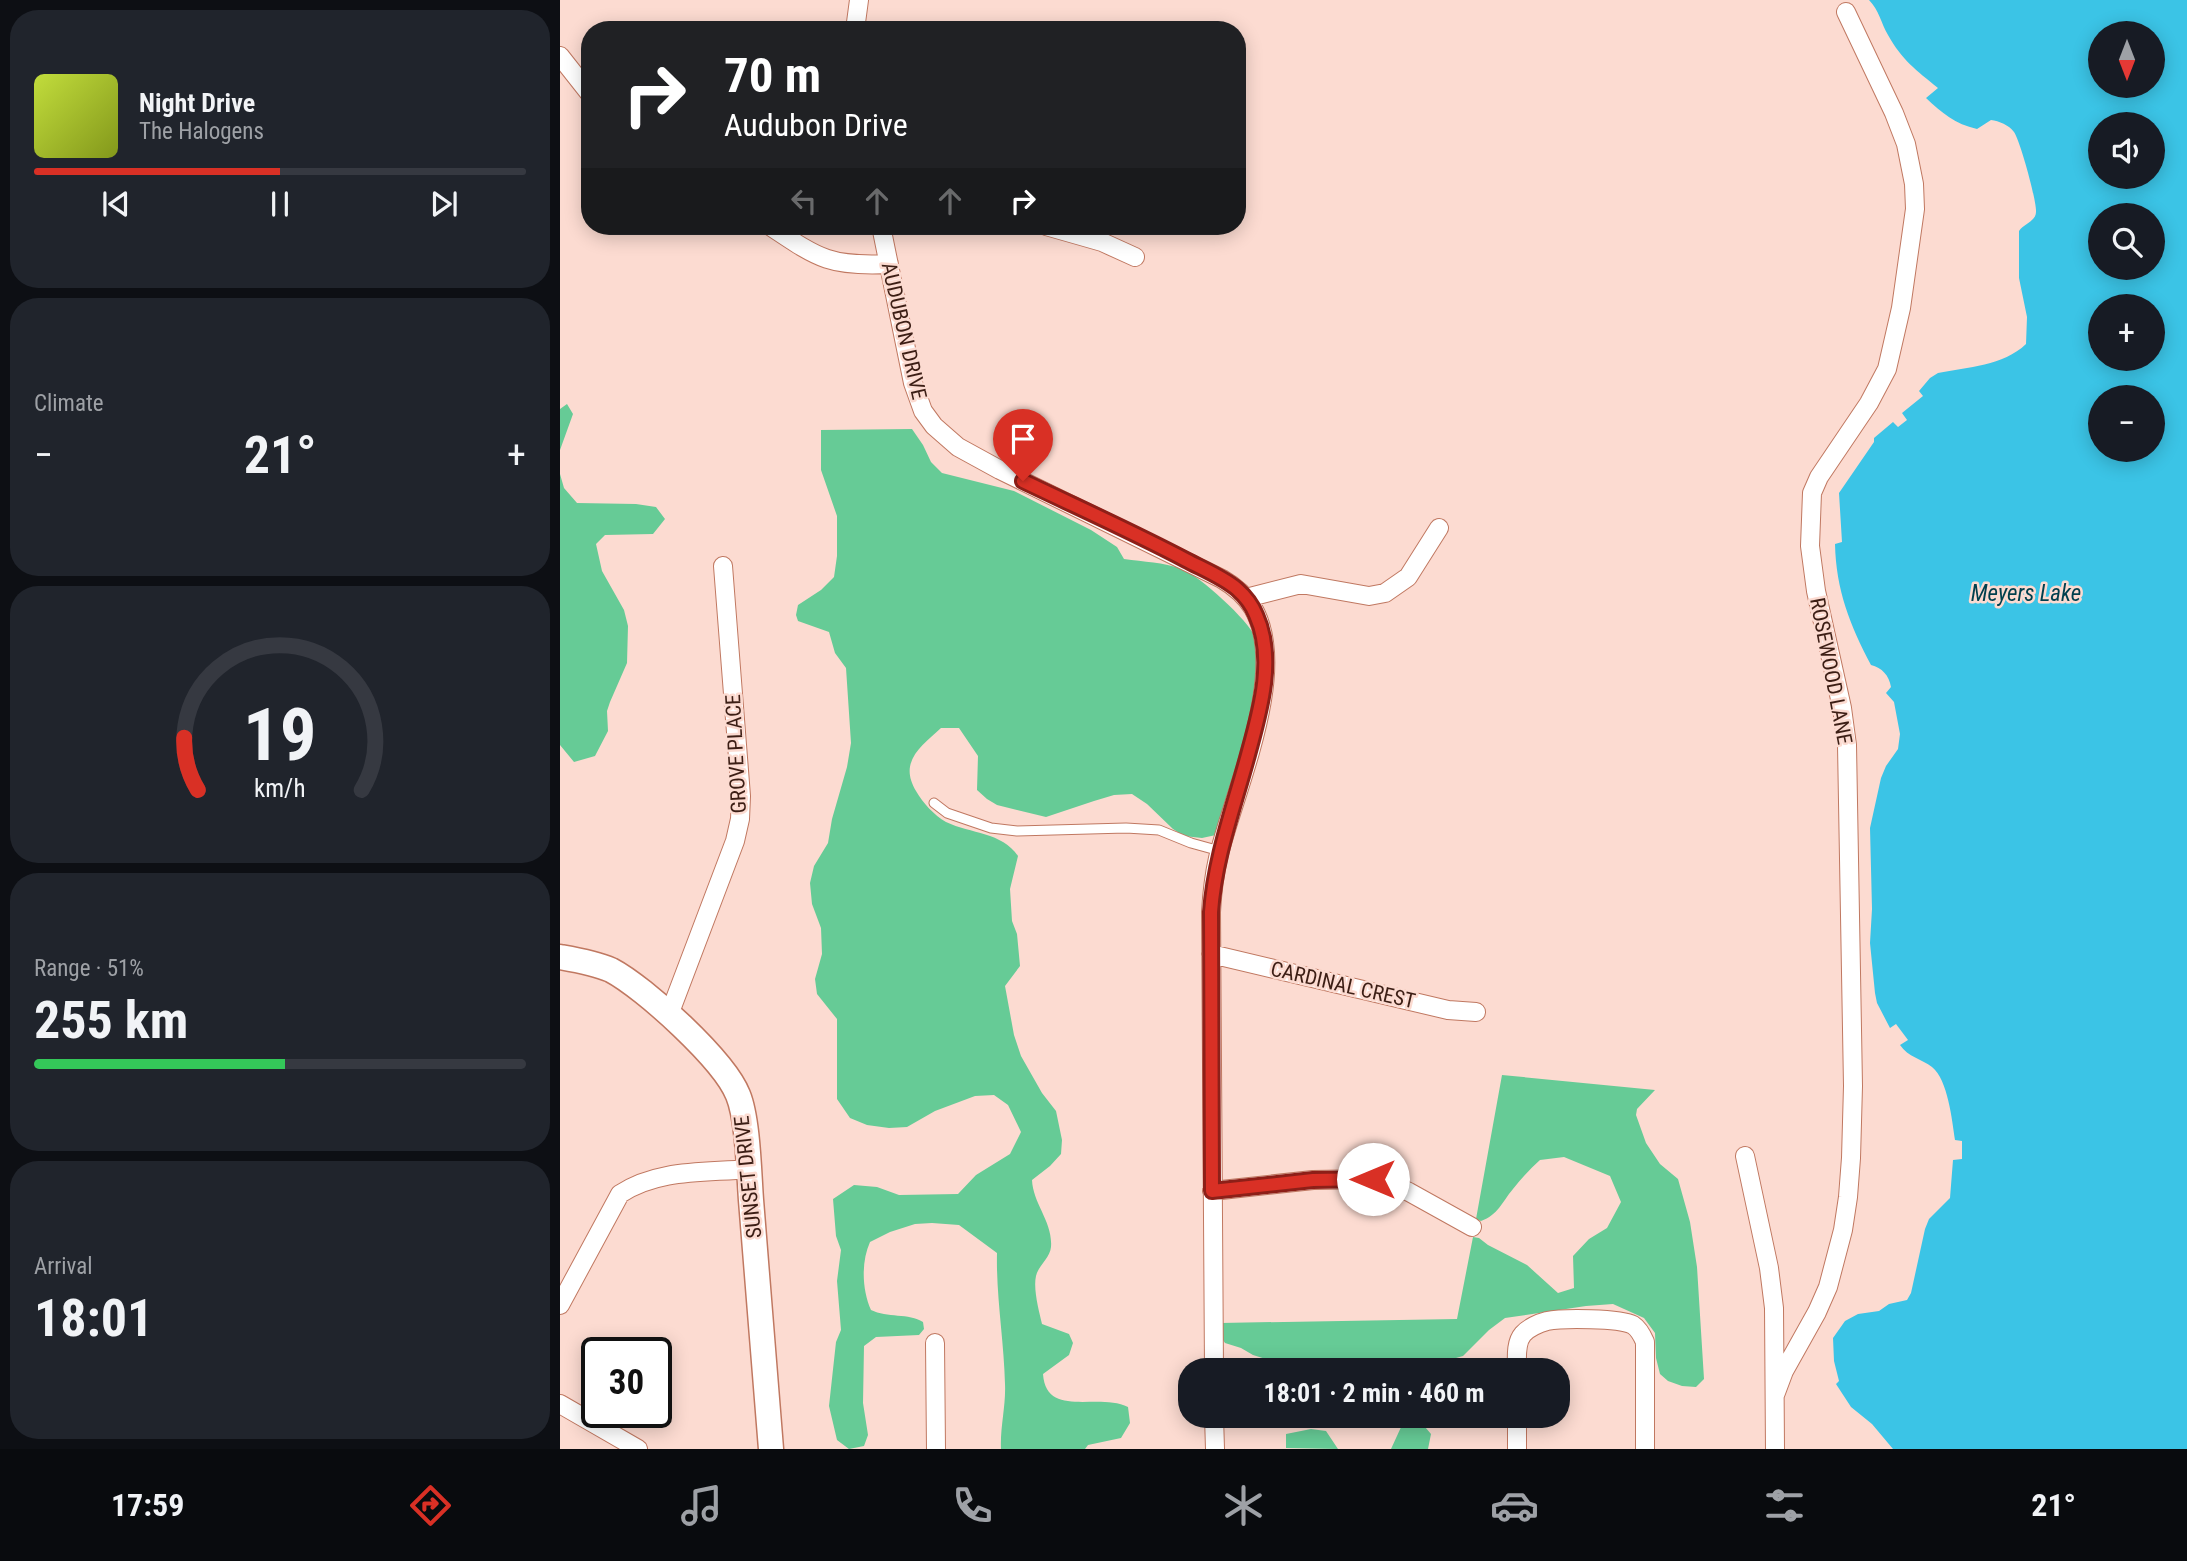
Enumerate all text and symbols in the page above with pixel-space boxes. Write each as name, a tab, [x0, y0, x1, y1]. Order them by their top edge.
north arrow	[2088, 21, 2165, 98]
map controls	[2088, 21, 2165, 462]
text: 70 m	[724, 47, 821, 104]
icon: right	[609, 49, 700, 140]
text: Night Drive	[139, 88, 255, 118]
text: Audubon Drive	[724, 106, 908, 144]
button: sound	[2088, 112, 2165, 189]
text: The Halogens	[139, 118, 264, 145]
icon: left	[785, 182, 823, 220]
icon: ahead	[858, 182, 896, 220]
icon: ahead	[931, 182, 969, 220]
icon: right	[1004, 182, 1042, 220]
icon: previous	[97, 185, 135, 223]
icon: pause	[261, 185, 299, 223]
icon: next	[425, 185, 463, 223]
button: search	[2088, 203, 2165, 280]
street label: AUDUBON DRIVE	[877, 260, 931, 402]
button: +	[2088, 294, 2165, 371]
button: −	[2088, 385, 2165, 462]
text: Climate	[34, 390, 104, 417]
pin	[993, 409, 1053, 481]
icon: arrive	[1004, 420, 1042, 458]
text: 21°	[244, 425, 316, 486]
text: −	[34, 433, 53, 477]
text: +	[507, 433, 526, 477]
water label: Meyers Lake	[1971, 580, 2081, 607]
street label: ROSEWOOD LANE	[1805, 596, 1857, 746]
text: 19	[243, 693, 317, 779]
street label: GROVE PLACE	[721, 694, 751, 814]
text: km/h	[254, 774, 306, 803]
text: Range · 51%	[34, 955, 144, 982]
street label: CARDINAL CREST	[1268, 957, 1418, 1013]
text: 255 km	[34, 990, 188, 1051]
street label: SUNSET DRIVE	[730, 1114, 766, 1240]
position arrow	[1336, 1142, 1410, 1216]
text: Arrival	[34, 1253, 93, 1280]
text: 18:01	[34, 1288, 153, 1349]
speed limit sign: 30	[581, 1337, 672, 1428]
text: 18:01 · 2 min · 460 m	[1264, 1378, 1484, 1408]
icon: directions	[406, 1481, 455, 1530]
icon: music	[677, 1481, 726, 1530]
icon: phone	[948, 1481, 997, 1530]
icon: climate	[1219, 1481, 1268, 1530]
icon: car	[1490, 1481, 1539, 1530]
icon: filters	[1760, 1481, 1809, 1530]
text: 17:59	[111, 1486, 184, 1524]
text: 21°	[2031, 1486, 2076, 1524]

